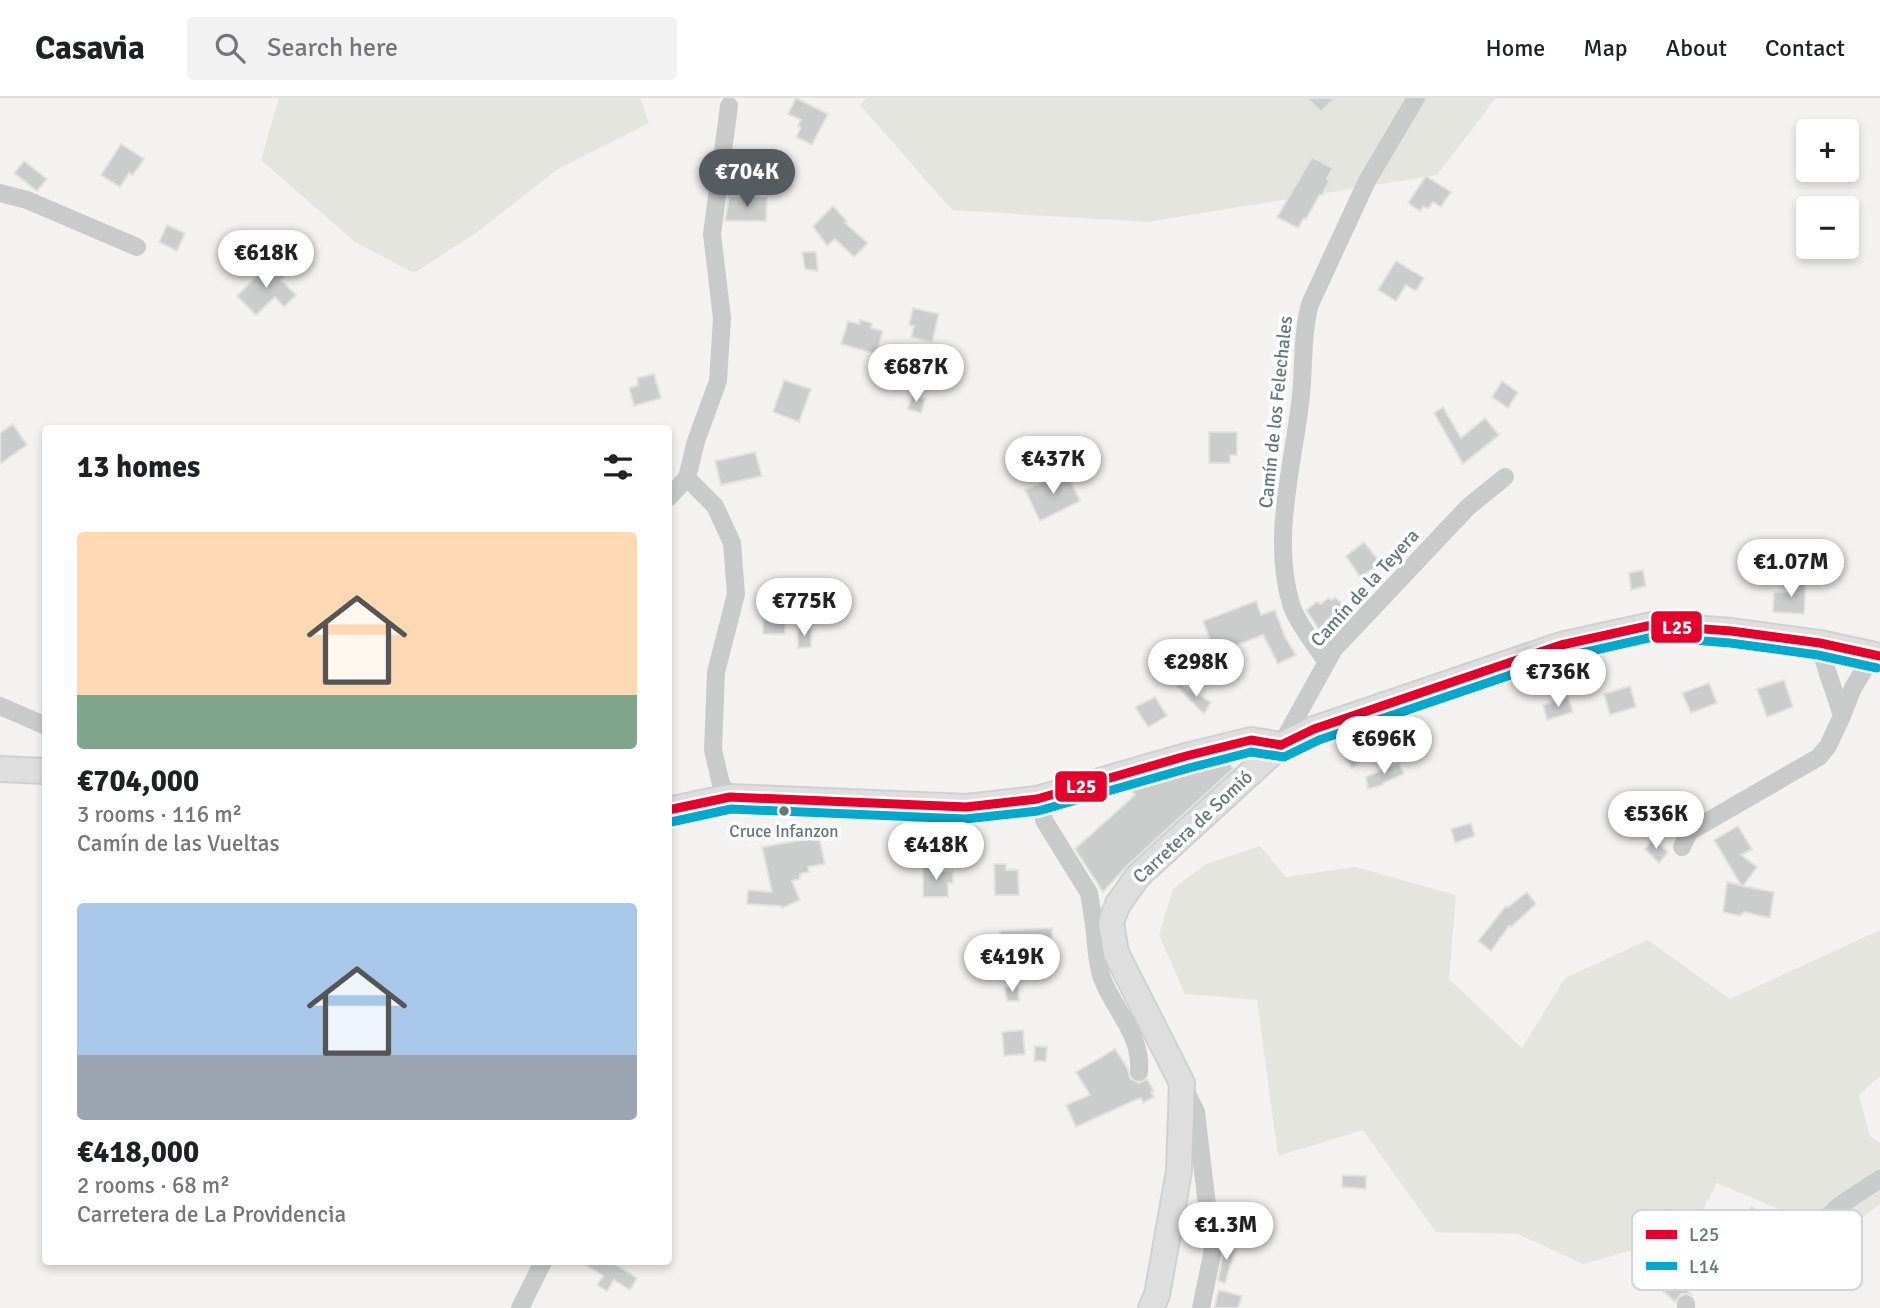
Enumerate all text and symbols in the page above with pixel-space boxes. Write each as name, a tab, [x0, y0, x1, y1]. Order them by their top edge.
search box	[187, 17, 677, 80]
text: Casavia	[35, 28, 145, 69]
icon: search	[211, 29, 249, 67]
text: Search here	[267, 32, 398, 64]
text: Home	[1485, 33, 1545, 63]
text: Map	[1583, 33, 1628, 63]
text: About	[1666, 33, 1727, 63]
text: Contact	[1765, 33, 1845, 63]
map controls	[1796, 119, 1859, 259]
button: +	[1796, 119, 1859, 182]
pin: €704K	[698, 150, 796, 209]
text: €704K	[715, 157, 779, 186]
button: −	[1796, 196, 1859, 259]
pin: €618K	[217, 230, 315, 290]
text: €618K	[234, 238, 298, 267]
street label: Camín de los Felechales	[1254, 315, 1298, 509]
pin: €687K	[867, 344, 965, 404]
text: €687K	[884, 352, 948, 381]
pin: €437K	[1004, 436, 1102, 496]
text: €437K	[1021, 444, 1085, 473]
icon: filters	[599, 448, 637, 486]
text: 13 homes	[77, 449, 200, 486]
street label: Camín de la Teyera	[1306, 524, 1424, 652]
pin: €1.07M	[1734, 540, 1848, 599]
text: €1.07M	[1753, 547, 1829, 576]
icon: home	[294, 577, 420, 703]
pin: €775K	[755, 578, 853, 638]
text: €775K	[772, 586, 836, 615]
line badge: L25	[1650, 610, 1703, 644]
text: L25	[1662, 616, 1692, 640]
pin: €298K	[1147, 640, 1245, 699]
text: €298K	[1164, 647, 1228, 676]
pin: €736K	[1509, 650, 1607, 709]
text: €736K	[1526, 657, 1590, 686]
pin: €696K	[1335, 716, 1433, 776]
text: €696K	[1352, 724, 1416, 753]
text: €704,000	[77, 763, 199, 800]
street label: Carretera de Somió	[1128, 765, 1258, 889]
line badge: L25	[1054, 770, 1108, 803]
text: L25	[1066, 775, 1096, 799]
pin: €536K	[1607, 792, 1705, 851]
text: €536K	[1624, 799, 1688, 828]
text: 3 rooms · 116 m²	[77, 800, 242, 829]
marker: Cruce Infanzon	[777, 804, 791, 818]
place label: Cruce Infanzon	[729, 821, 839, 842]
pin: €418K	[887, 822, 985, 882]
text: Camín de las Vueltas	[77, 829, 280, 858]
text: €418K	[904, 830, 968, 859]
pin: €419K	[963, 934, 1061, 994]
text: €419K	[980, 942, 1044, 971]
icon: home	[294, 948, 420, 1074]
text: €418,000	[77, 1134, 199, 1171]
text: 2 rooms · 68 m²	[77, 1171, 230, 1200]
text: Carretera de La Providencia	[77, 1200, 346, 1229]
pin: €1.3M	[1177, 1202, 1275, 1262]
text: €1.3M	[1194, 1210, 1258, 1239]
legend	[1632, 1210, 1862, 1290]
text: L25	[1689, 1223, 1719, 1247]
text: L14	[1689, 1255, 1719, 1279]

